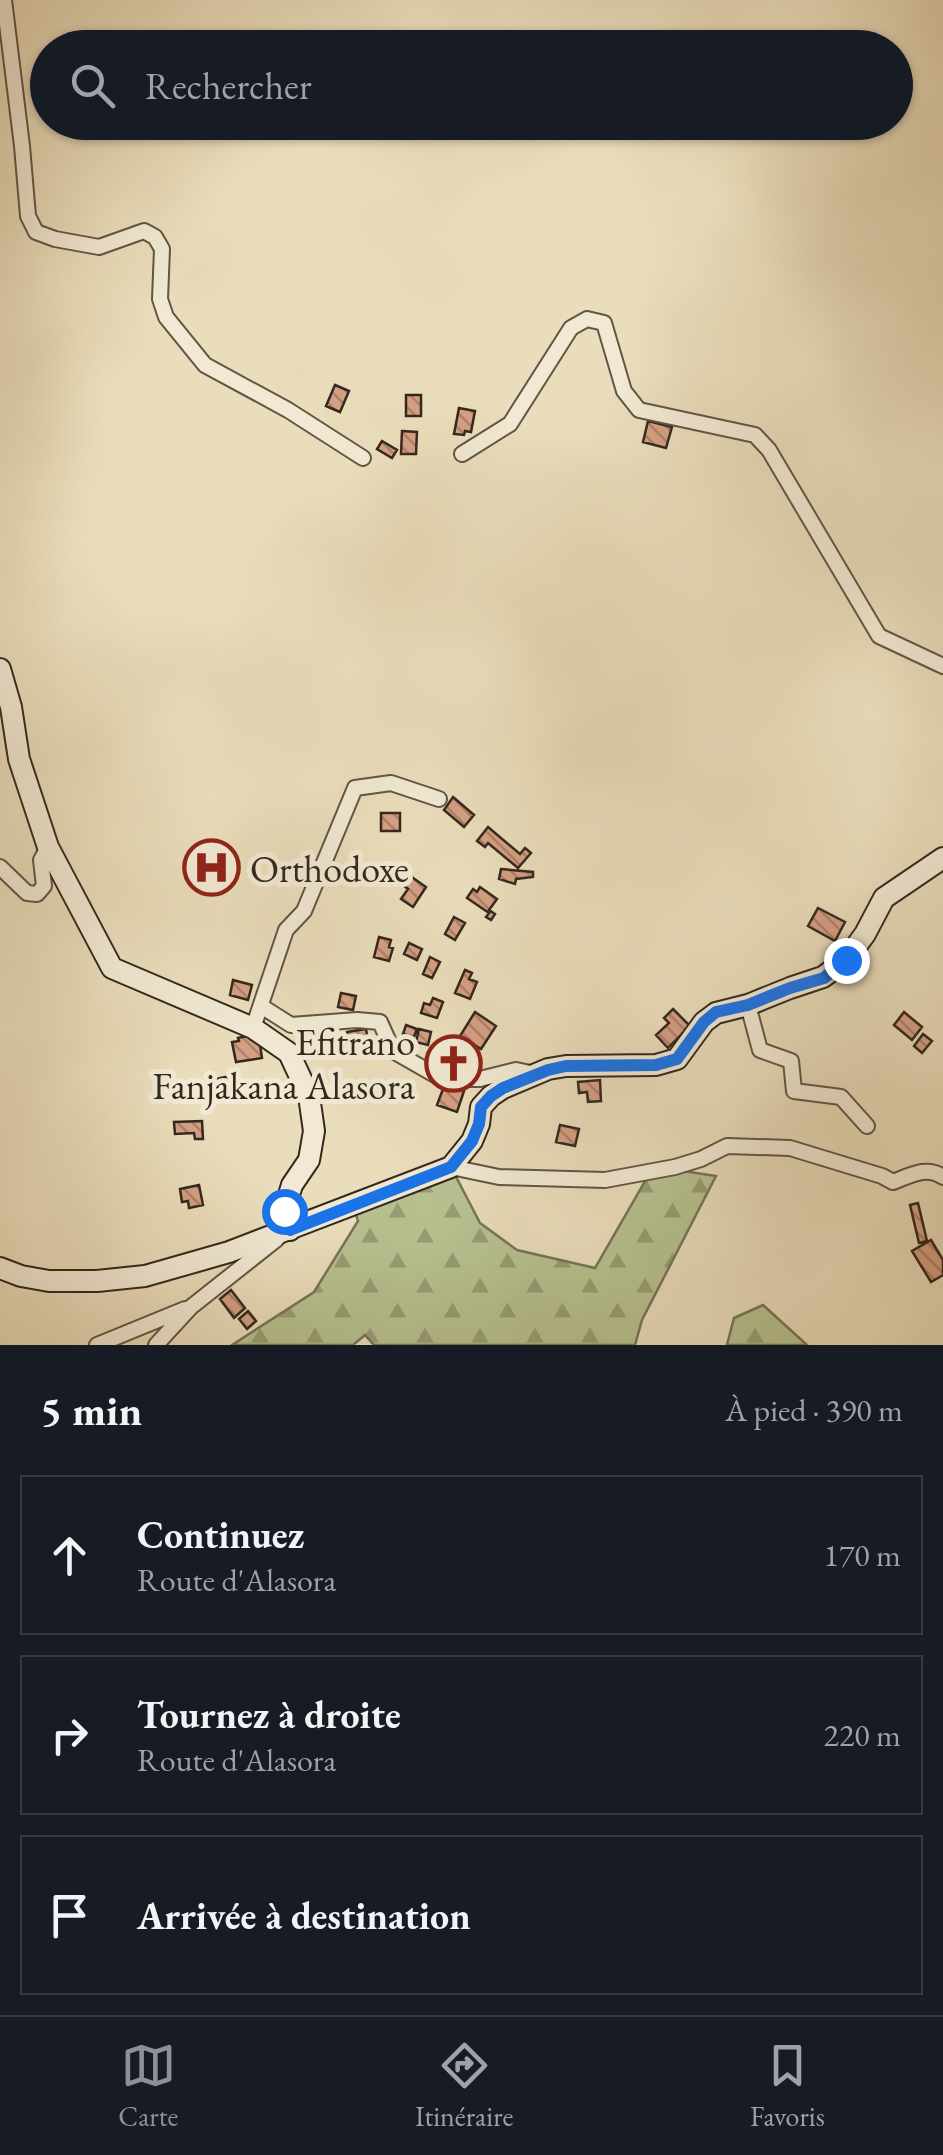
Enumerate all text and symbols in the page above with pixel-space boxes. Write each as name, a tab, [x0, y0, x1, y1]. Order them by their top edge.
search box	[30, 30, 913, 140]
icon: search	[65, 58, 120, 113]
text: Rechercher	[145, 61, 312, 110]
hospital icon: Orthodoxe	[181, 838, 241, 898]
place label: Orthodoxe	[250, 844, 409, 893]
route end	[824, 938, 870, 984]
place label: Efitrano Fanjakana Alasora	[152, 1017, 416, 1110]
church icon: Efitrano Fanjakana Alasora	[424, 1033, 484, 1093]
route start	[262, 1189, 308, 1235]
text: 5 min	[40, 1383, 142, 1438]
text: À pied · 390 m	[725, 1389, 903, 1431]
text: Continuez	[137, 1510, 304, 1559]
icon: ahead	[42, 1528, 97, 1583]
text: 170 m	[824, 1534, 901, 1576]
text: Route d'Alasora	[137, 1559, 336, 1601]
text: Tournez à droite	[137, 1690, 401, 1739]
icon: right	[42, 1708, 97, 1763]
text: 220 m	[824, 1714, 901, 1756]
text: Route d'Alasora	[137, 1739, 336, 1781]
icon: arrive	[42, 1888, 97, 1943]
text: Arrivée à destination	[137, 1891, 471, 1940]
tab: Carte	[118, 2038, 178, 2134]
tab: Itinéraire	[415, 2038, 513, 2134]
tab: Favoris	[750, 2038, 825, 2134]

